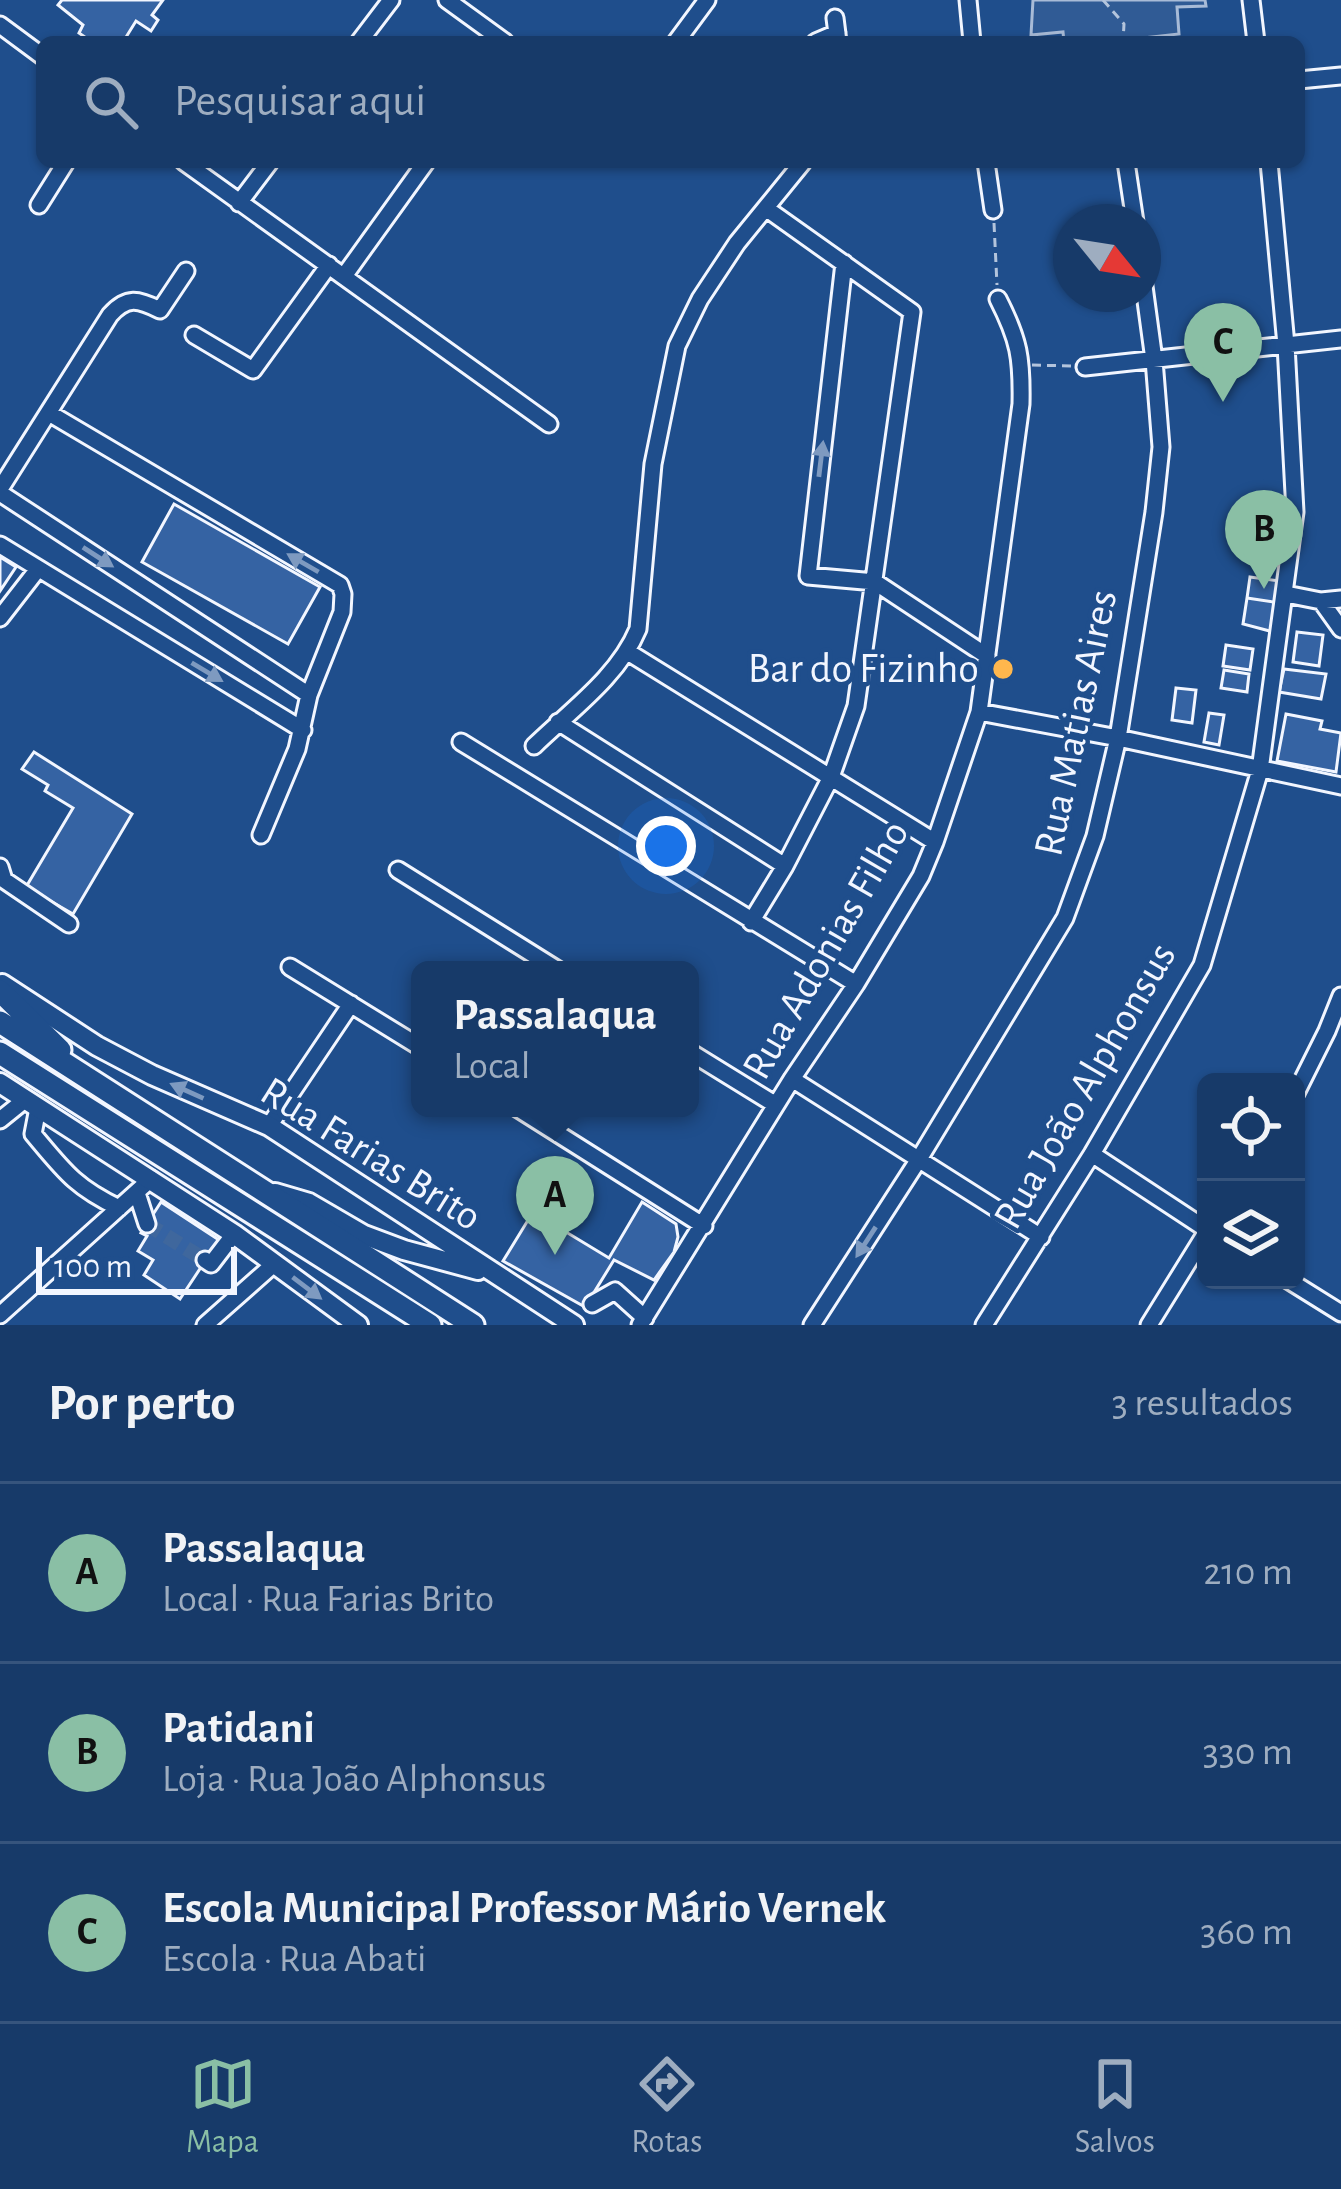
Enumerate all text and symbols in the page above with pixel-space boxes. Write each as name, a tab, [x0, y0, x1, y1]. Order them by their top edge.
search box	[36, 36, 1305, 168]
icon: search	[78, 69, 144, 135]
text: Pesquisar aqui	[174, 79, 426, 124]
north arrow	[1053, 204, 1161, 312]
pin: C	[1184, 303, 1262, 402]
one-way arrow	[812, 440, 831, 477]
pin: B	[1225, 490, 1303, 589]
one-way arrow	[81, 545, 114, 567]
one-way arrow	[286, 554, 320, 575]
street label: Rua Matias Aires	[1027, 586, 1125, 860]
place label: Bar do Fizinho	[748, 648, 979, 690]
marker: Bar do Fizinho	[990, 656, 1016, 682]
one-way arrow	[190, 661, 224, 682]
street label: Rua Adonias Filho	[735, 814, 917, 1086]
your location	[636, 816, 696, 876]
street label: Rua João Alphonsus	[986, 936, 1184, 1236]
popup	[411, 961, 699, 1117]
text: Passalaqua	[453, 993, 657, 1038]
text: Local	[453, 1047, 530, 1086]
street label: Rua Farias Brito	[253, 1070, 489, 1238]
map controls	[1197, 1073, 1305, 1289]
button: locate	[1197, 1073, 1305, 1181]
one-way arrow	[169, 1080, 204, 1100]
pin: A	[516, 1156, 594, 1255]
button: layers	[1197, 1181, 1305, 1289]
one-way arrow	[855, 1226, 877, 1258]
scale bar	[36, 1241, 237, 1294]
text: 100 m	[54, 1251, 132, 1284]
one-way arrow	[291, 1275, 322, 1300]
text: Por perto	[48, 1378, 235, 1429]
text: 3 resultados	[1112, 1384, 1293, 1423]
text: Passalaqua	[162, 1526, 366, 1571]
text: A	[75, 1553, 99, 1592]
text: 210 m	[1204, 1553, 1293, 1592]
text: Local · Rua Farias Brito	[162, 1580, 494, 1619]
text: Patidani	[162, 1706, 315, 1751]
text: B	[76, 1733, 98, 1772]
text: 330 m	[1203, 1733, 1293, 1772]
text: Loja · Rua João Alphonsus	[162, 1760, 546, 1799]
text: Escola Municipal Professor Mário Vernek	[162, 1886, 886, 1931]
text: C	[77, 1913, 97, 1952]
text: 360 m	[1200, 1913, 1293, 1952]
text: Escola · Rua Abati	[162, 1940, 427, 1979]
tab: Mapa	[186, 2051, 259, 2163]
tab: Rotas	[631, 2051, 703, 2163]
tab: Salvos	[1075, 2051, 1155, 2163]

